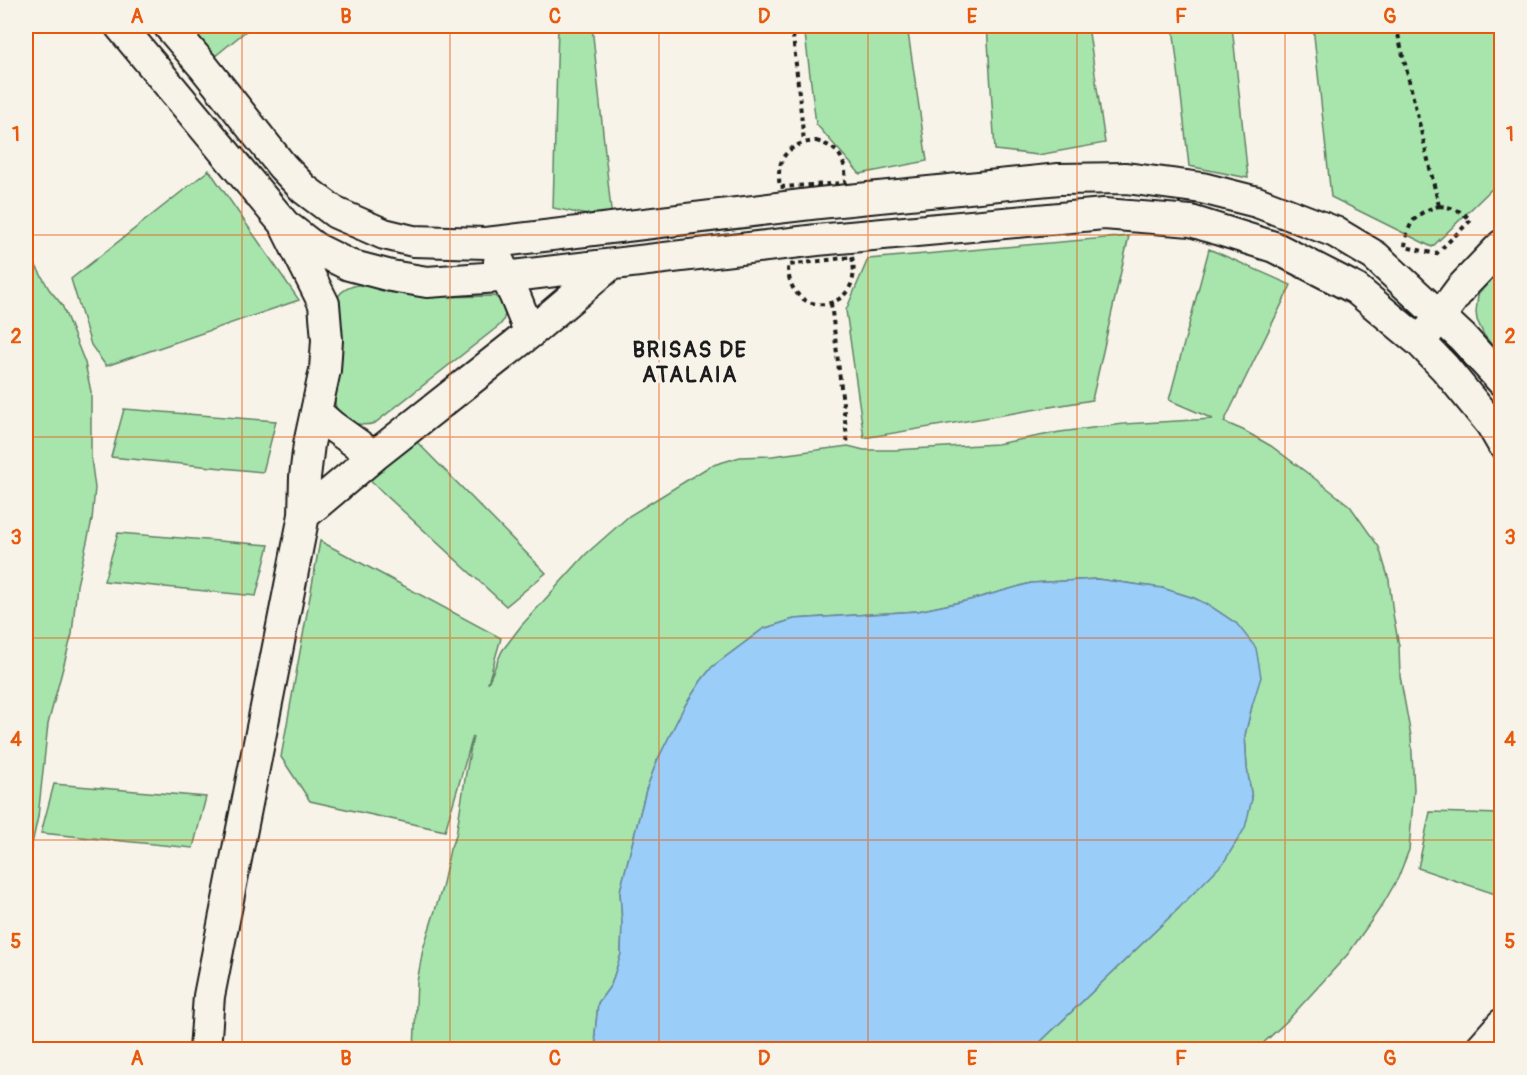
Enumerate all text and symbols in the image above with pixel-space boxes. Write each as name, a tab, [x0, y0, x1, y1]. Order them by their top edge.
text: A	[131, 4, 144, 29]
text: B	[340, 4, 352, 29]
text: C	[549, 4, 561, 29]
text: D	[758, 4, 771, 29]
text: E	[967, 4, 978, 29]
text: F	[1175, 4, 1187, 29]
text: G	[1383, 4, 1397, 29]
text: 1	[12, 122, 20, 147]
text: 1	[1506, 122, 1514, 147]
text: 2	[10, 324, 22, 349]
text: 2	[1504, 324, 1516, 349]
district label: BRISAS DE ATALAIA	[633, 336, 747, 389]
text: 3	[10, 525, 22, 550]
text: 3	[1504, 525, 1516, 550]
text: 4	[10, 727, 22, 752]
text: 4	[1504, 727, 1516, 752]
text: 5	[11, 929, 22, 954]
text: 5	[1505, 929, 1516, 954]
text: A	[131, 1046, 144, 1071]
text: B	[340, 1046, 352, 1071]
text: C	[549, 1046, 561, 1071]
text: D	[758, 1046, 771, 1071]
text: E	[967, 1046, 978, 1071]
text: F	[1175, 1046, 1187, 1071]
text: G	[1383, 1046, 1397, 1071]

